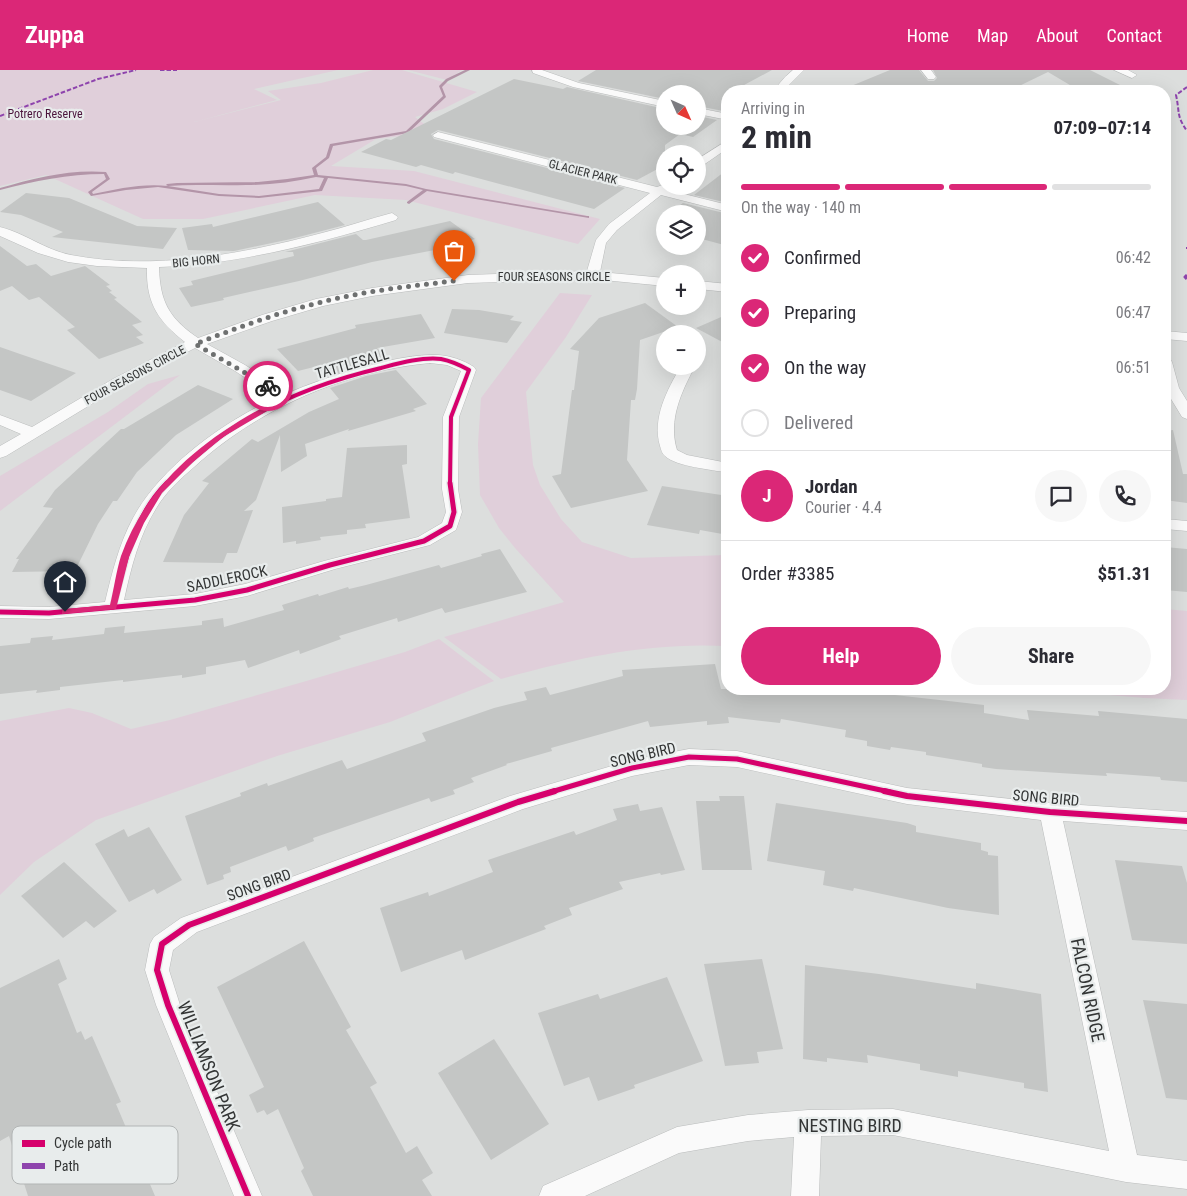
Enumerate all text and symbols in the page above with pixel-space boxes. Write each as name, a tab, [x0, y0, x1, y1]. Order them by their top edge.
text: Zuppa	[25, 21, 84, 49]
text: Home	[907, 25, 949, 46]
text: Map	[977, 25, 1008, 46]
text: About	[1036, 25, 1078, 46]
text: Contact	[1106, 25, 1162, 46]
north arrow	[656, 85, 706, 135]
map controls	[656, 85, 706, 375]
text: Arriving in	[741, 99, 805, 118]
park label: Potrero Reserve	[7, 107, 83, 121]
text: 07:09–07:14	[1053, 116, 1151, 139]
text: 2 min	[741, 118, 812, 156]
button: locate	[656, 145, 706, 195]
street label: GLACIER PARK	[547, 157, 619, 187]
text: On the way · 140 m	[741, 198, 861, 217]
button: layers	[656, 205, 706, 255]
pin	[433, 230, 475, 281]
icon: bag	[440, 237, 468, 265]
icon: check	[741, 244, 769, 272]
text: Confirmed	[784, 246, 861, 269]
text: 06:42	[1116, 248, 1151, 267]
street label: BIG HORN	[171, 252, 221, 270]
button: +	[656, 265, 706, 315]
street label: FOUR SEASONS CIRCLE	[498, 270, 610, 284]
icon: check	[741, 299, 769, 327]
text: Preparing	[784, 301, 856, 324]
text: 06:47	[1116, 303, 1151, 322]
button: −	[656, 325, 706, 375]
street label: FOUR SEASONS CIRCLE	[82, 342, 188, 408]
street label: TATTLESALL	[313, 345, 391, 383]
icon: check	[741, 354, 769, 382]
text: On the way	[784, 356, 866, 379]
text: 06:51	[1116, 358, 1151, 377]
courier	[243, 361, 293, 411]
icon: bike	[254, 372, 282, 400]
text: Delivered	[784, 411, 853, 434]
button: chat	[1035, 470, 1087, 522]
button: phone	[1099, 470, 1151, 522]
text: Jordan	[805, 475, 858, 498]
text: J	[762, 484, 772, 507]
text: Courier · 4.4	[805, 498, 882, 517]
pin	[44, 561, 86, 612]
street label: SADDLEROCK	[185, 562, 270, 596]
text: Order #3385	[741, 562, 834, 585]
text: $51.31	[1097, 562, 1151, 585]
icon: home	[51, 568, 79, 596]
button: Help	[741, 627, 941, 685]
button: Share	[951, 627, 1151, 685]
street label: SONG BIRD	[608, 739, 678, 771]
street label: SONG BIRD	[1012, 786, 1080, 810]
street label: SONG BIRD	[225, 865, 293, 905]
street label: FALCON RIDGE	[1067, 936, 1109, 1044]
street label: WILLIAMSON PARK	[173, 998, 245, 1134]
street label: NESTING BIRD	[798, 1115, 902, 1136]
legend	[12, 1126, 178, 1184]
text: Cycle path	[54, 1135, 112, 1151]
text: Path	[54, 1158, 79, 1174]

